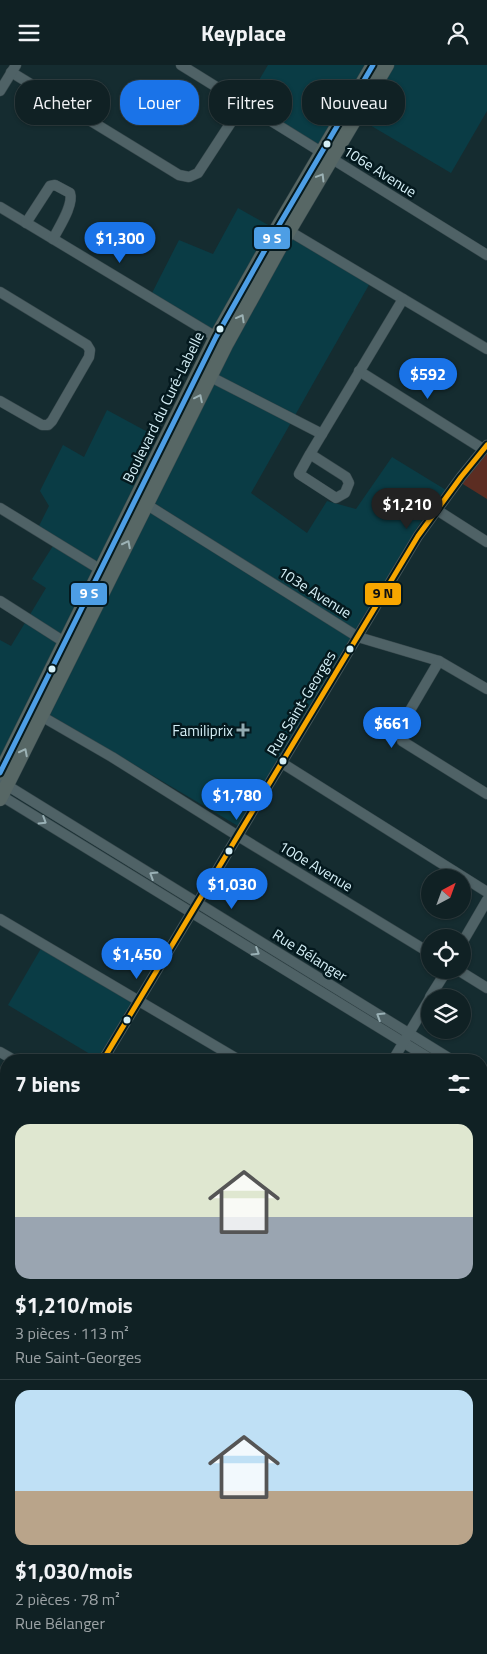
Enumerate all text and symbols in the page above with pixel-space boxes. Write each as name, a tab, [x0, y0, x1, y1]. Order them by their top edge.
text: Keyplace	[201, 16, 286, 50]
icon: menu	[15, 19, 43, 47]
icon: person	[444, 19, 472, 47]
chip: Acheter	[15, 80, 110, 125]
chip: Louer	[120, 80, 199, 125]
chip: Filtres	[209, 80, 292, 125]
chip: Nouveau	[302, 80, 405, 125]
unlabelled marker	[322, 139, 332, 149]
street label: 106e Avenue	[339, 139, 421, 203]
one-way arrow	[315, 173, 325, 182]
pin: $1,300	[79, 221, 161, 264]
text: $1,300	[95, 226, 145, 250]
line badge: 9 S	[253, 226, 291, 250]
text: 9 S	[263, 227, 282, 248]
one-way arrow	[234, 314, 244, 323]
unlabelled marker	[215, 324, 225, 334]
street label: Boulevard du Curé-Labelle	[116, 327, 210, 487]
pin: $592	[398, 357, 458, 400]
text: $592	[410, 362, 446, 386]
one-way arrow	[192, 394, 203, 403]
pin: $1,210	[366, 487, 448, 530]
text: $1,210	[382, 492, 432, 516]
one-way arrow	[121, 540, 131, 549]
street label: 103e Avenue	[274, 560, 356, 624]
line badge: 9 S	[70, 582, 108, 606]
text: 9 S	[80, 582, 99, 603]
line badge: 9 N	[364, 582, 402, 606]
text: 9 N	[373, 582, 393, 603]
unlabelled marker	[345, 644, 355, 654]
street label: Rue Saint-Georges	[261, 646, 341, 760]
unlabelled marker	[47, 664, 57, 674]
pin: $661	[362, 707, 422, 749]
text: $661	[374, 711, 410, 735]
place label: Familiprix	[172, 719, 233, 742]
marker: Familiprix	[237, 724, 249, 736]
one-way arrow	[18, 748, 28, 757]
unlabelled marker	[278, 756, 288, 766]
pin: $1,780	[196, 779, 278, 821]
text: $1,780	[212, 783, 262, 807]
one-way arrow	[37, 815, 46, 825]
street label: 100e Avenue	[275, 835, 357, 897]
unlabelled marker	[224, 846, 234, 856]
pin: $1,030	[191, 867, 273, 910]
north arrow	[421, 869, 471, 919]
map controls	[421, 869, 471, 1039]
one-way arrow	[149, 872, 158, 882]
text: $1,030	[207, 872, 257, 896]
street label: Rue Bélanger	[268, 923, 352, 987]
button: locate	[421, 929, 471, 979]
pin: $1,450	[96, 937, 178, 980]
text: $1,450	[112, 942, 162, 966]
one-way arrow	[250, 946, 260, 955]
button: layers	[421, 989, 471, 1039]
one-way arrow	[377, 1013, 386, 1022]
unlabelled marker	[122, 1015, 132, 1025]
text: 7 biens	[15, 1068, 80, 1100]
icon: filters	[445, 1070, 473, 1098]
icon: home	[199, 1157, 289, 1247]
text: $1,210/mois	[15, 1289, 133, 1321]
text: 3 pièces · 113 m²	[15, 1321, 129, 1345]
text: Rue Saint-Georges	[15, 1345, 141, 1369]
icon: home	[199, 1422, 289, 1512]
text: $1,030/mois	[15, 1555, 133, 1587]
text: 2 pièces · 78 m²	[15, 1587, 120, 1611]
text: Rue Bélanger	[15, 1611, 105, 1635]

